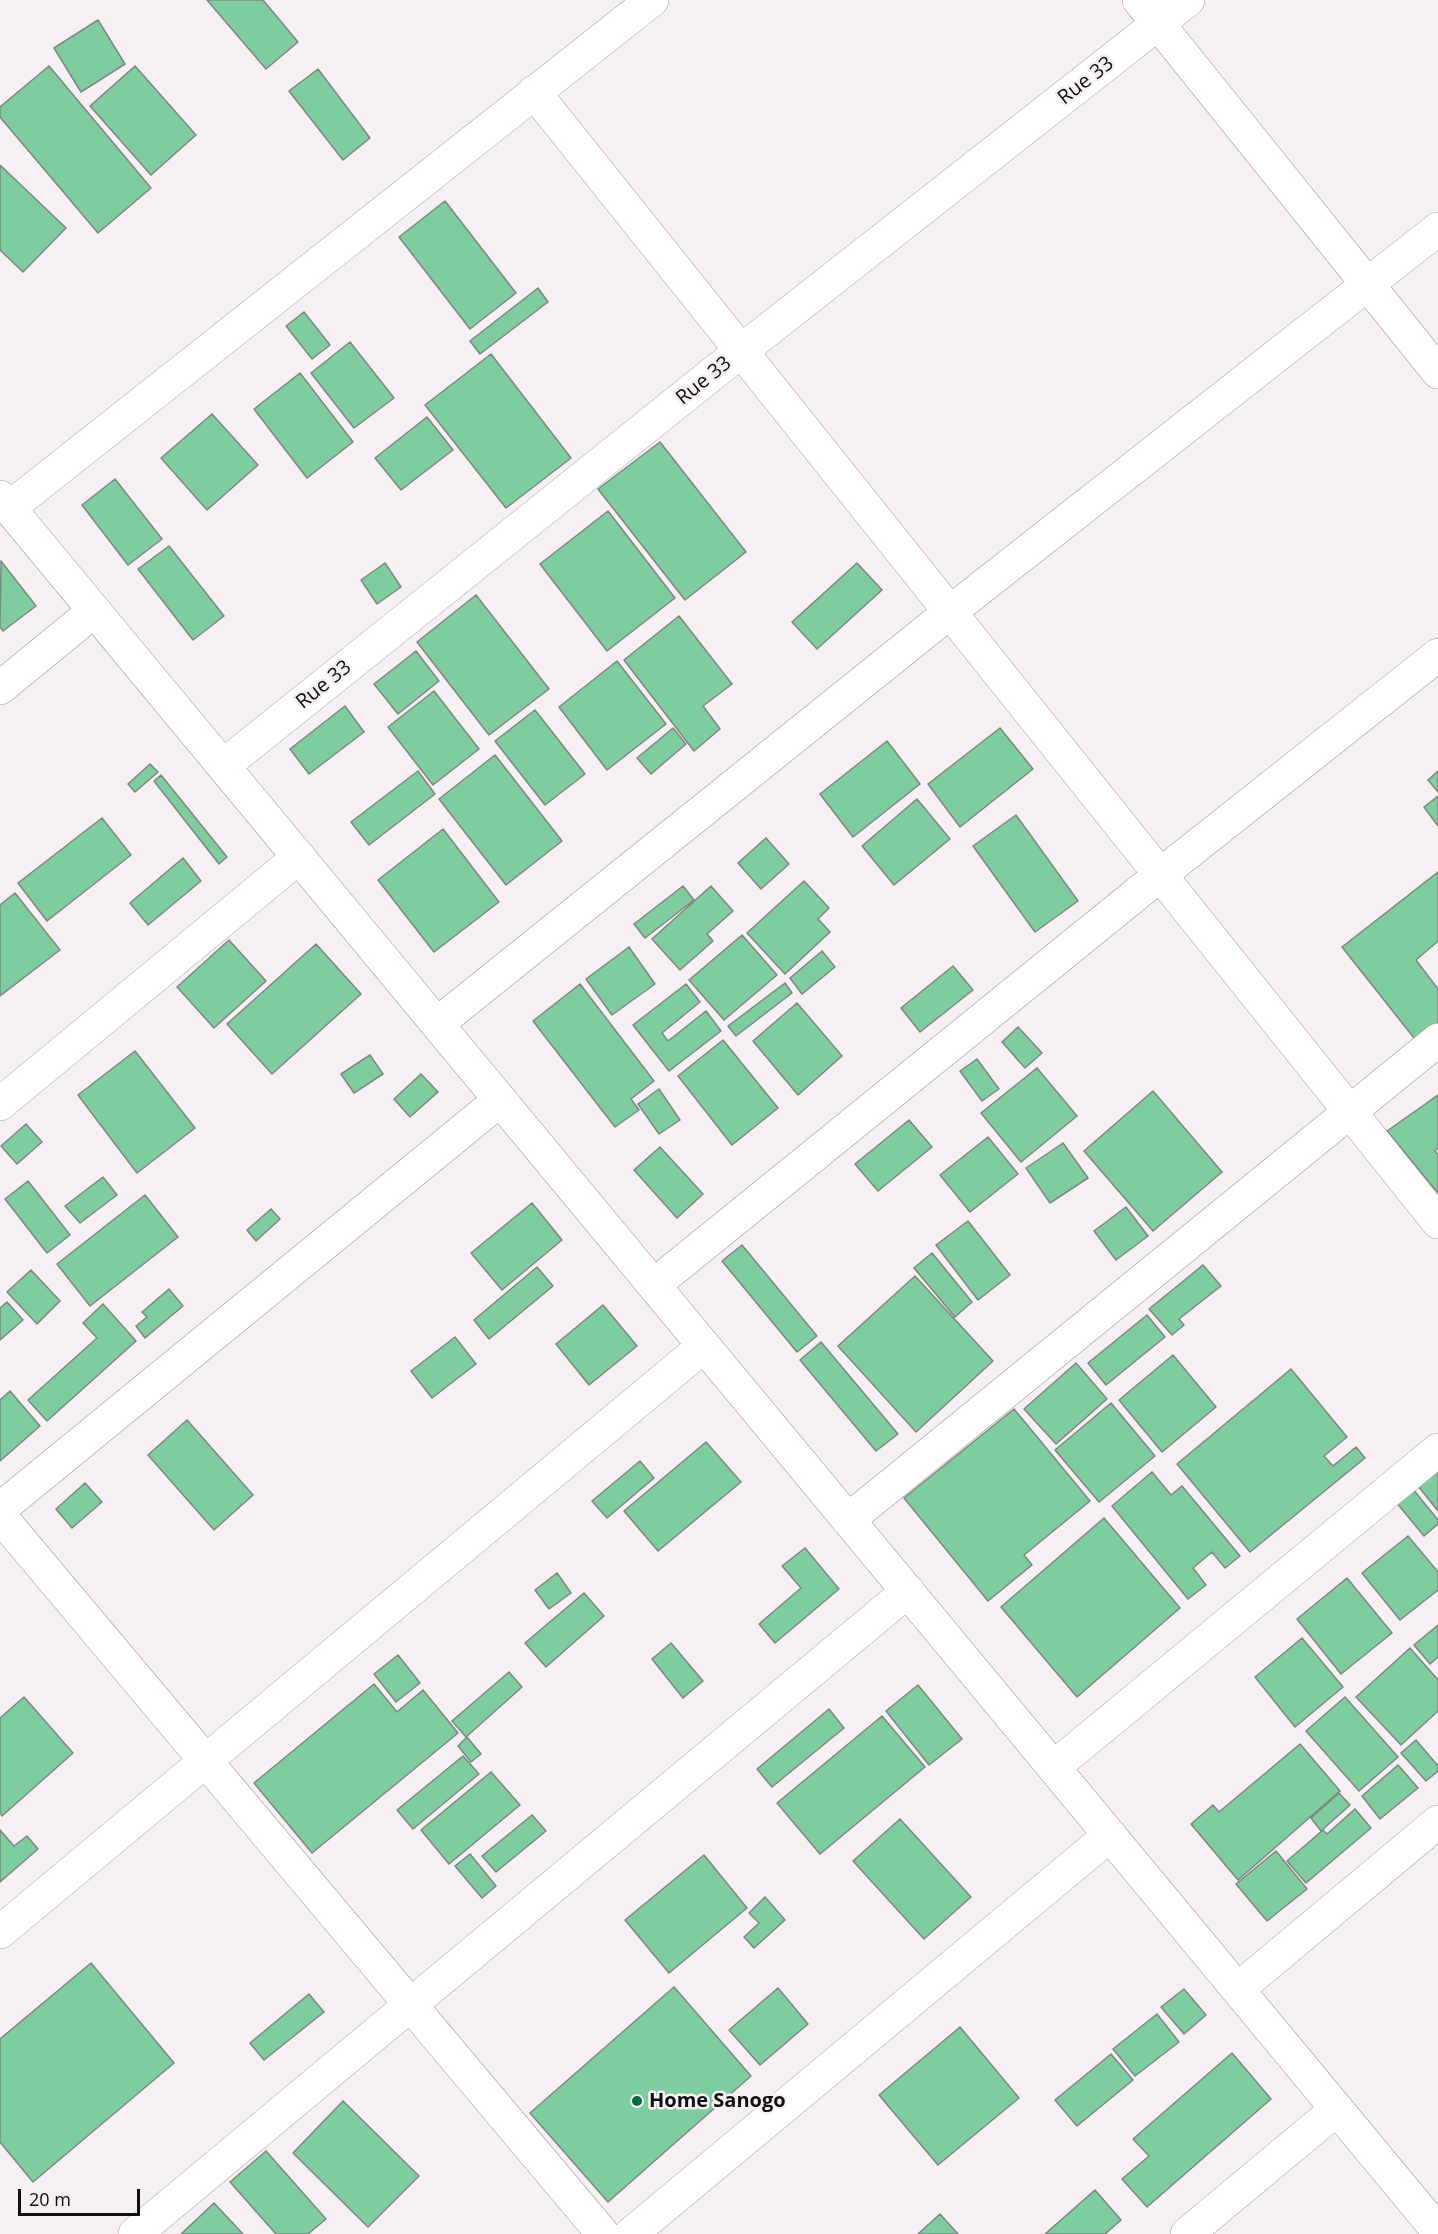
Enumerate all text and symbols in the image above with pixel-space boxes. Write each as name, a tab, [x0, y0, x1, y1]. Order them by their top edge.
street label: Rue 33	[1053, 52, 1119, 110]
street label: Rue 33	[672, 352, 736, 410]
street label: Rue 33	[292, 656, 356, 714]
place label: Home Sanogo	[649, 2089, 786, 2113]
marker: Home Sanogo	[630, 2094, 644, 2108]
scale bar	[21, 2177, 142, 2215]
text: 20 m	[29, 2187, 71, 2211]

